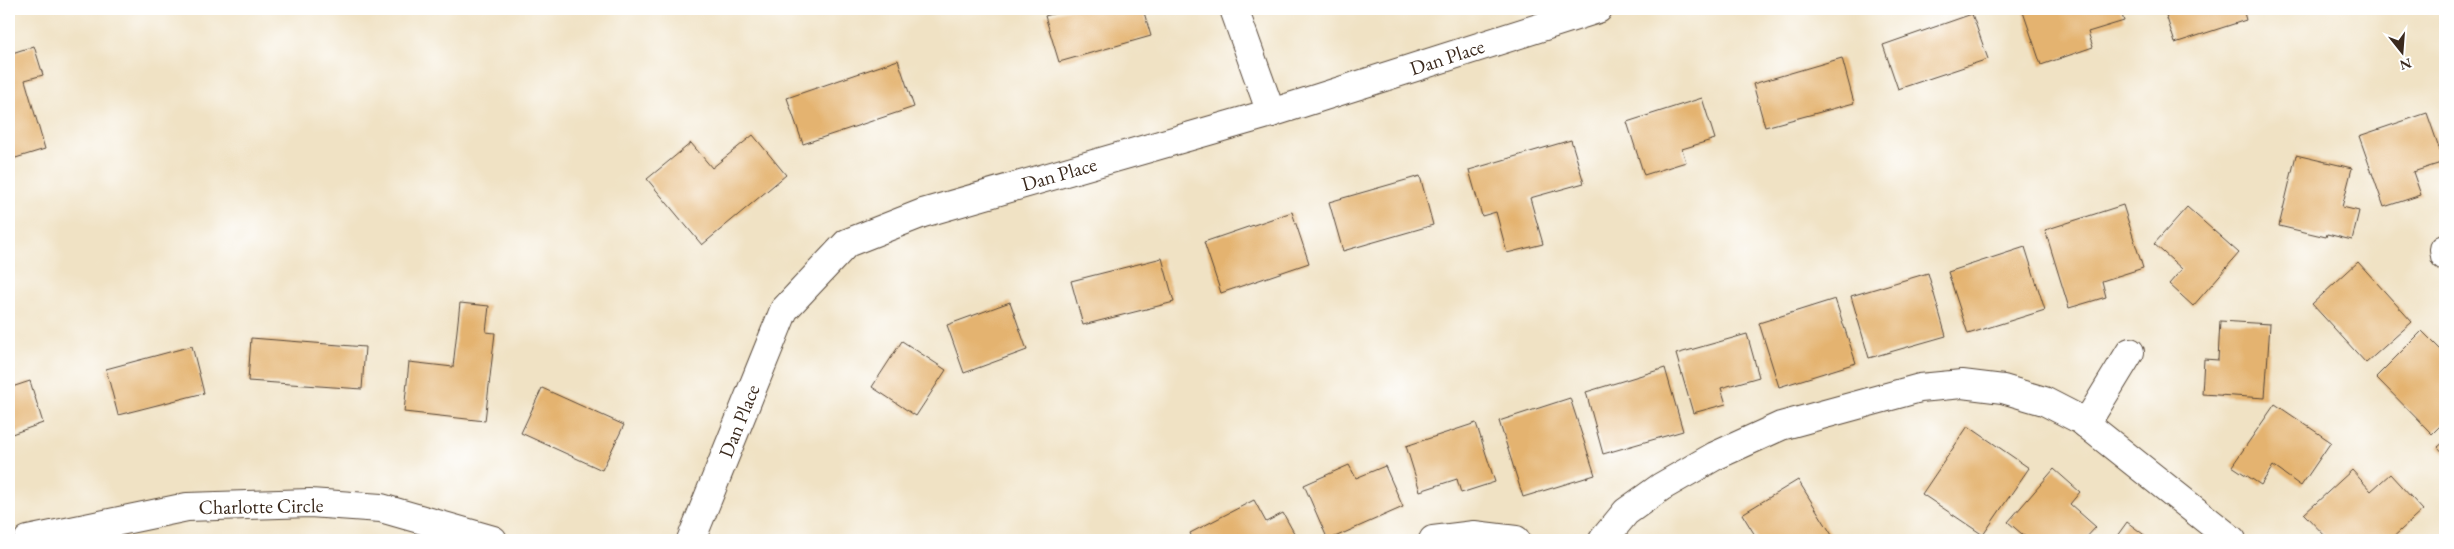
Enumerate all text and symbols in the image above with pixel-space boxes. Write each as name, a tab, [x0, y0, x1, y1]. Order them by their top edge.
north arrow	[2376, 28, 2426, 78]
street label: Dan Place	[1406, 33, 1488, 81]
text: N	[2397, 54, 2414, 75]
street label: Dan Place	[1018, 151, 1100, 197]
street label: Dan Place	[713, 380, 766, 462]
street label: Charlotte Circle	[198, 492, 324, 520]

